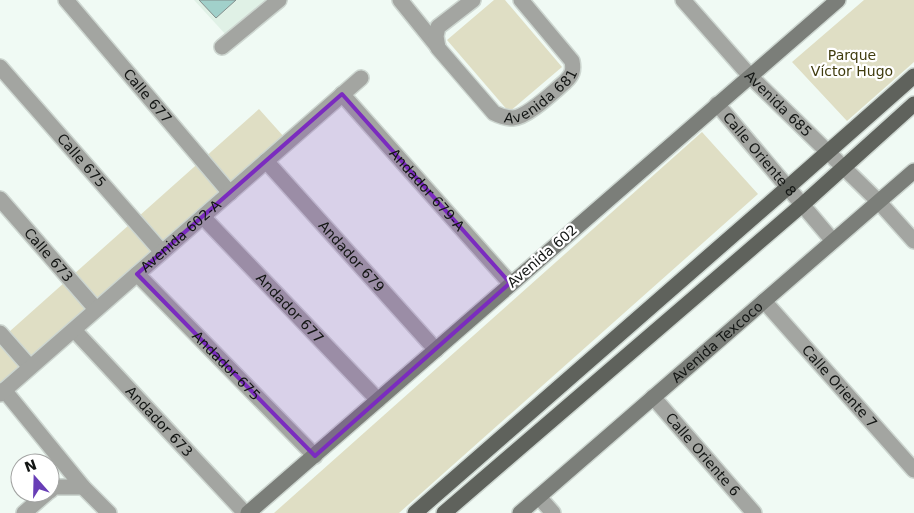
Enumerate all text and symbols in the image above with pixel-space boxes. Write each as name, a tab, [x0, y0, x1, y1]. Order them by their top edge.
park label: Parque Víctor Hugo	[811, 47, 893, 79]
street label: Calle 677	[120, 66, 175, 126]
street label: Avenida 681	[503, 67, 580, 126]
street label: Avenida 685	[742, 68, 815, 140]
street label: Calle Oriente 8	[720, 109, 800, 200]
street label: Calle 675	[54, 130, 109, 190]
street label: Andador 679-A	[386, 145, 468, 234]
street label: Avenida 602-A	[137, 196, 224, 275]
street label: Andador 679	[315, 217, 388, 295]
street label: Avenida 602	[504, 221, 580, 291]
street label: Calle 673	[21, 225, 76, 285]
street label: Andador 677	[253, 270, 327, 346]
street label: Avenida Texcoco	[668, 298, 766, 386]
street label: Andador 675	[189, 328, 264, 403]
street label: Calle Oriente 7	[799, 342, 880, 431]
street label: Andador 673	[123, 383, 196, 460]
street label: Calle Oriente 6	[662, 409, 743, 499]
north arrow	[10, 453, 60, 503]
text: N	[22, 456, 39, 475]

